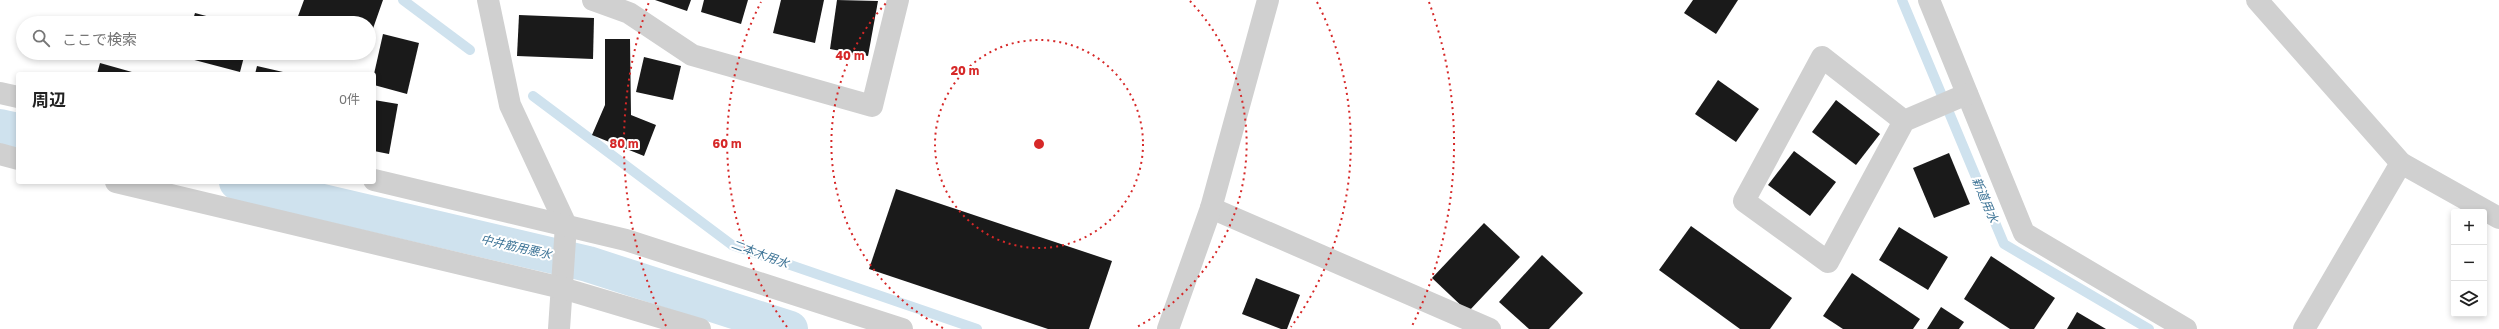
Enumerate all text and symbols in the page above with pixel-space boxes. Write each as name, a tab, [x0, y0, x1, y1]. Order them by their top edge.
search box	[16, 16, 376, 60]
icon: search	[30, 27, 52, 49]
text: ここで検索	[62, 30, 137, 48]
text: 40 m	[836, 48, 864, 63]
text: 20 m	[951, 63, 979, 78]
text: 周辺	[32, 89, 66, 110]
text: 0件	[339, 91, 360, 107]
text: 80 m	[610, 136, 638, 151]
text: 60 m	[713, 136, 741, 151]
centre of rings	[1032, 137, 1046, 151]
water label: 新道用水	[1969, 175, 2003, 227]
map controls	[2451, 209, 2487, 317]
button: +	[2451, 209, 2487, 245]
water label: 中井筋用悪水	[479, 231, 555, 262]
water label: 二本木用水	[729, 236, 793, 272]
button: −	[2451, 245, 2487, 281]
button: layers	[2451, 281, 2487, 317]

